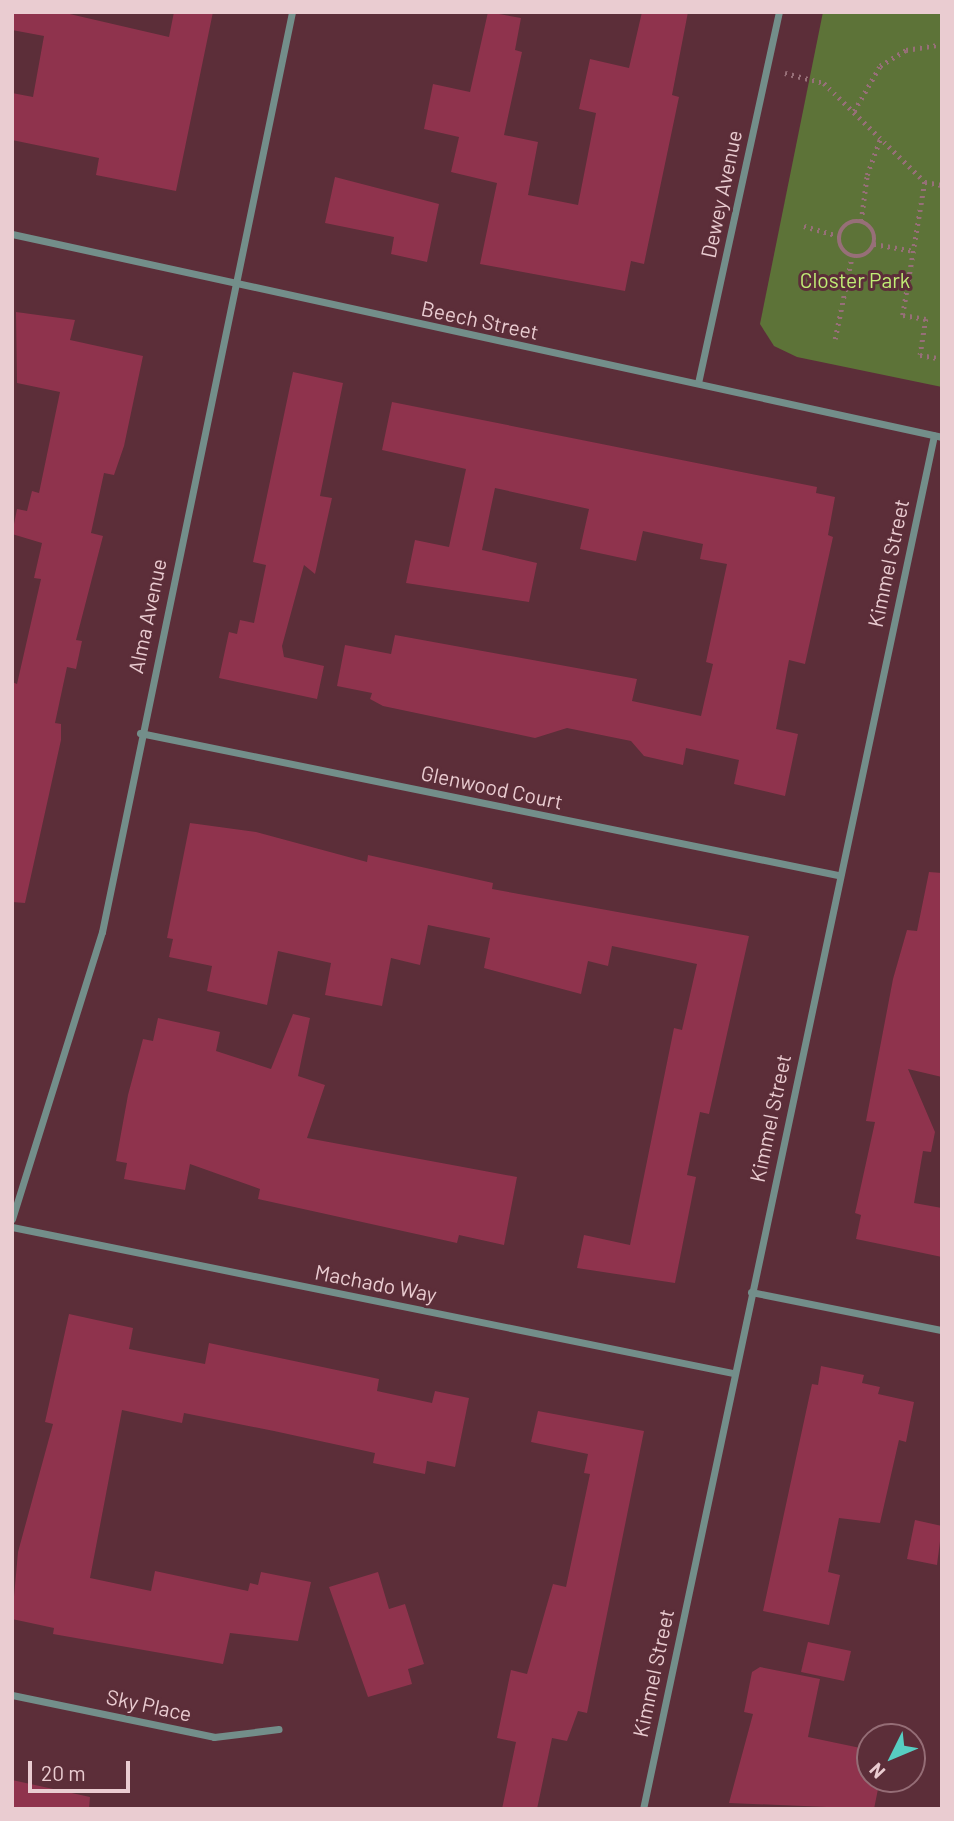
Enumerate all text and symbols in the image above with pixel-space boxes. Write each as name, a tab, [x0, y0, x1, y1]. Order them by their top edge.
street label: Dewey Avenue	[695, 128, 747, 260]
park label: Closter Park	[800, 267, 910, 293]
street label: Beech Street	[419, 295, 541, 345]
street label: Kimmel Street	[862, 497, 914, 629]
street label: Alma Avenue	[123, 556, 171, 676]
street label: Glenwood Court	[419, 760, 565, 814]
street label: Kimmel Street	[744, 1052, 796, 1184]
street label: Machado Way	[313, 1259, 439, 1307]
street label: Kimmel Street	[627, 1607, 679, 1739]
street label: Sky Place	[104, 1684, 194, 1726]
north arrow	[856, 1723, 926, 1793]
scale bar	[32, 1748, 133, 1792]
text: N	[864, 1759, 889, 1784]
text: 20 m	[41, 1760, 86, 1785]

